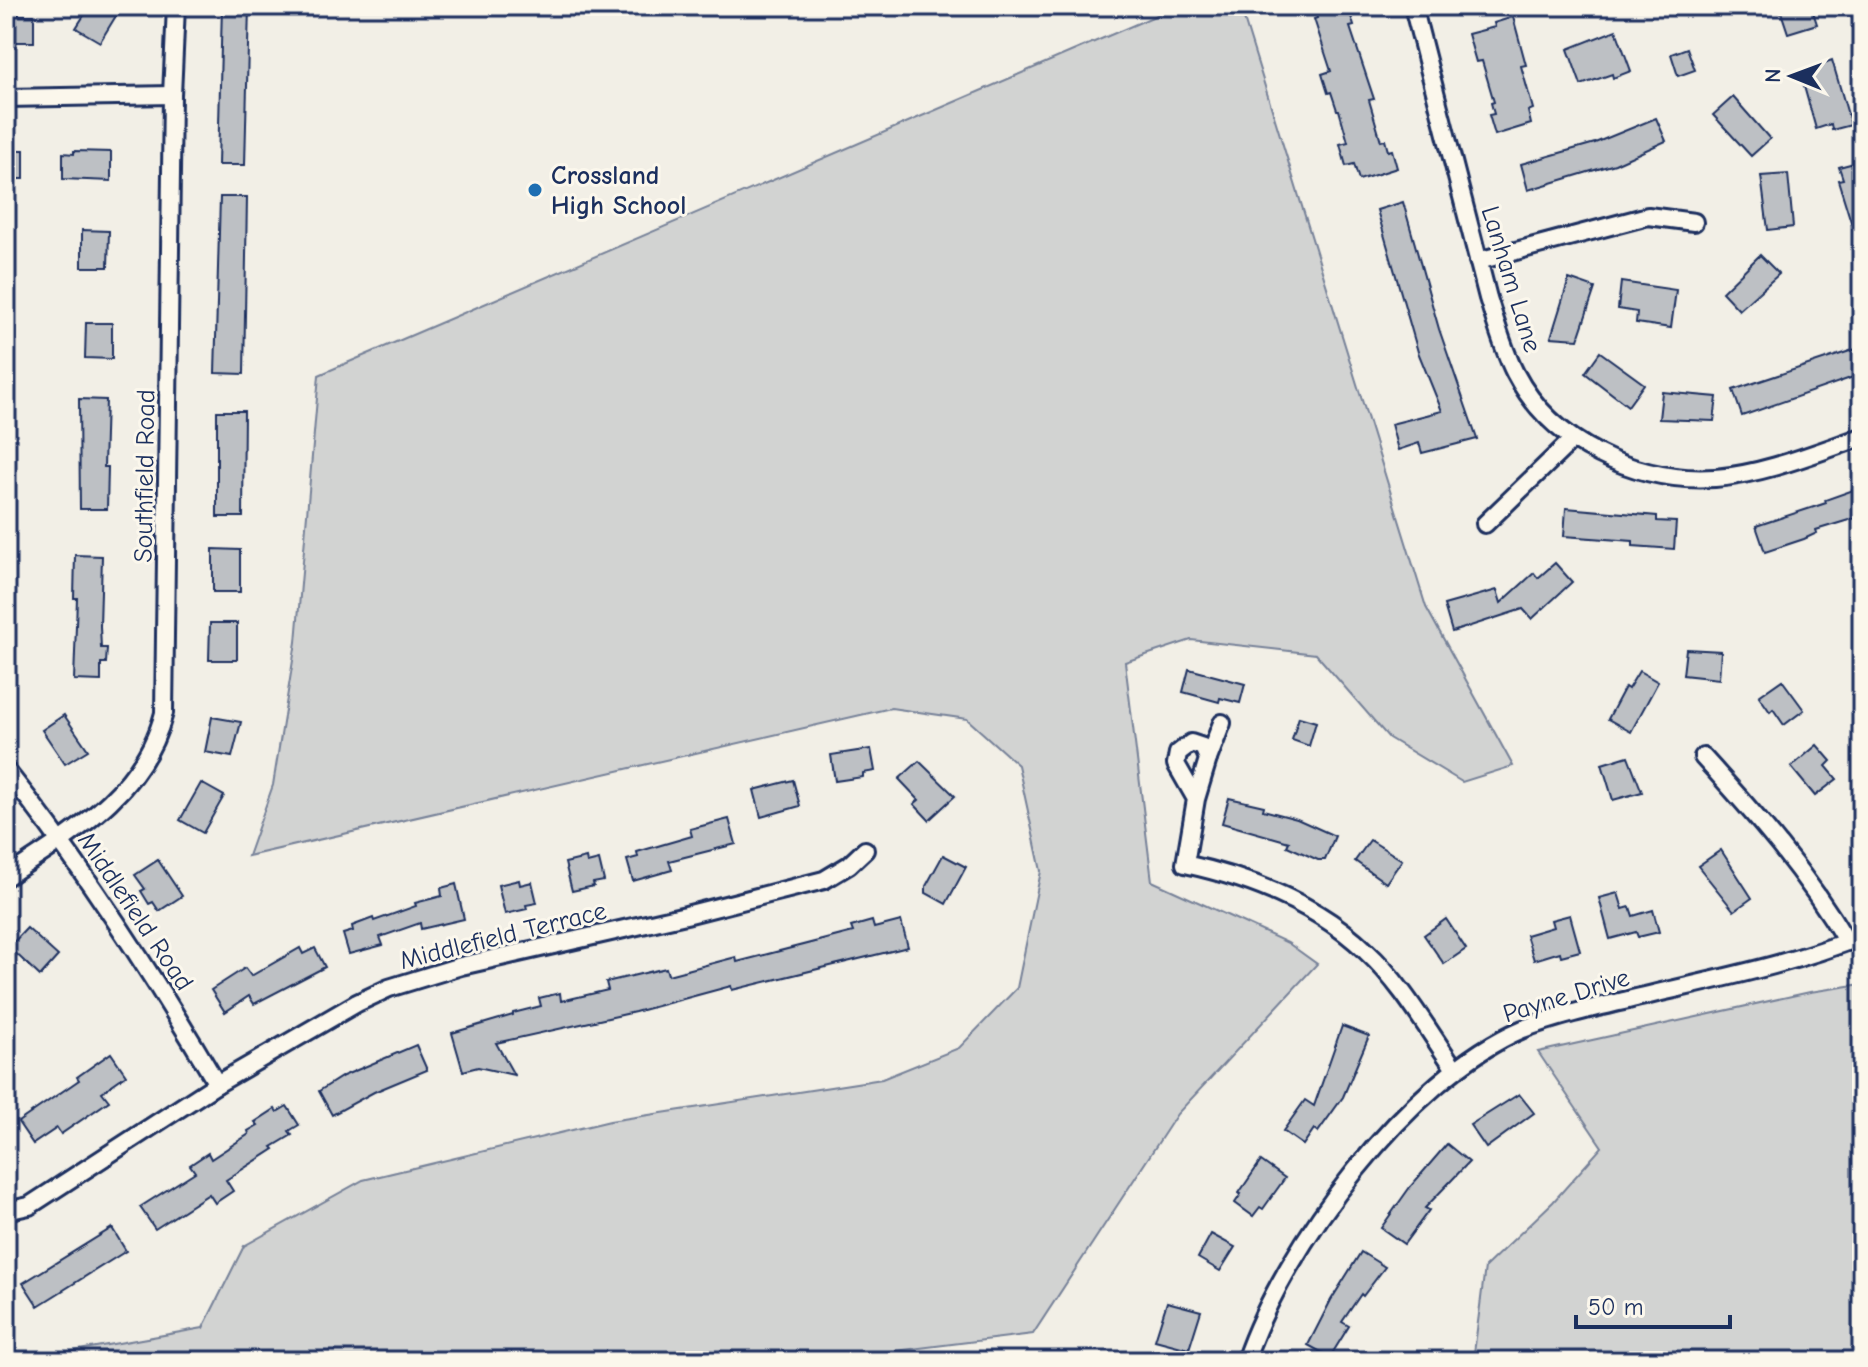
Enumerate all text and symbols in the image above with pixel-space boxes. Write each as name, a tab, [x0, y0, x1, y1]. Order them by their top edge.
north arrow	[1752, 36, 1832, 116]
text: N	[1760, 68, 1786, 83]
place label: Crossland High School	[551, 161, 686, 221]
marker: Crossland High School	[526, 181, 544, 199]
street label: Lanham Lane	[1475, 203, 1548, 356]
street label: Southfield Road	[128, 389, 162, 563]
street label: Middlefield Road	[71, 827, 199, 996]
street label: Middlefield Terrace	[397, 896, 610, 976]
street label: Payne Drive	[1499, 963, 1633, 1029]
scale bar	[1576, 1279, 1730, 1329]
text: 50 m	[1588, 1293, 1644, 1321]

